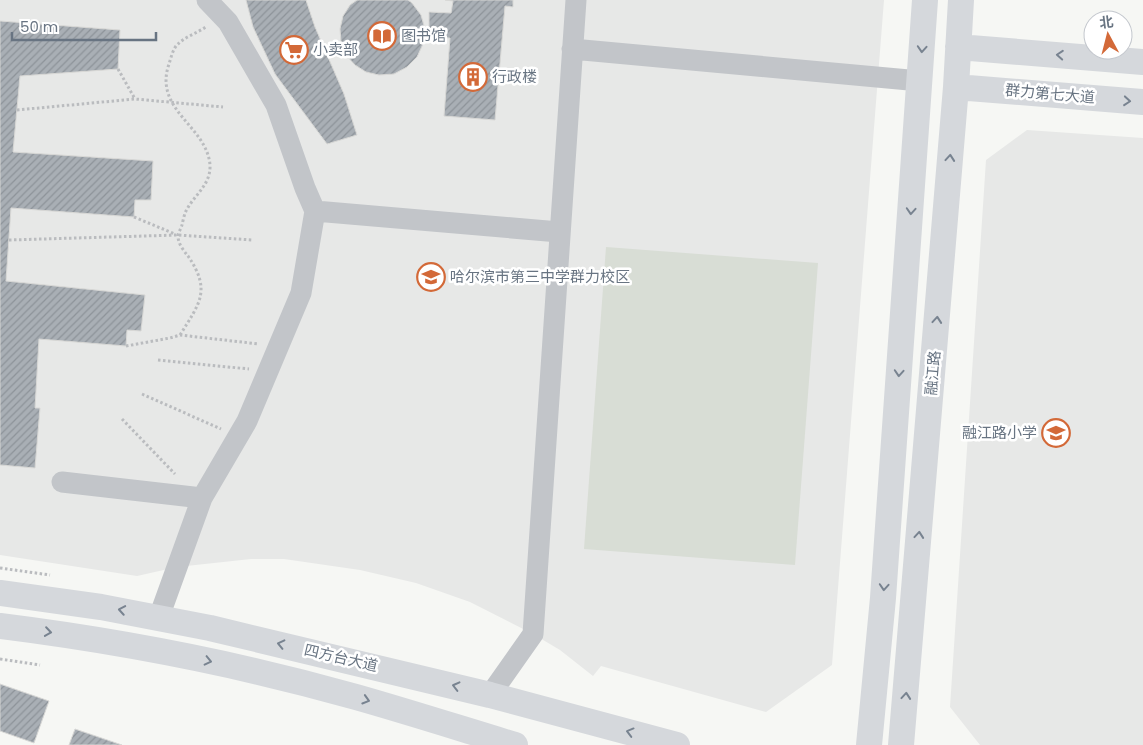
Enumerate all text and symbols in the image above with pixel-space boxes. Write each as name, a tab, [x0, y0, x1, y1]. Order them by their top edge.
scale bar	[12, 10, 156, 42]
north arrow	[1083, 10, 1133, 60]
text: 北	[1098, 11, 1115, 33]
text: 50 m	[20, 16, 58, 37]
library icon: 图书馆	[367, 21, 397, 51]
place label: 图书馆	[401, 25, 446, 46]
supermarket icon: 小卖部	[279, 35, 309, 65]
place label: 小卖部	[313, 39, 358, 60]
one-way arrow	[917, 45, 928, 53]
one-way arrow	[1055, 50, 1063, 61]
building icon: 行政楼	[458, 62, 488, 92]
place label: 行政楼	[492, 66, 537, 87]
street label: 群力第七大道	[1004, 79, 1096, 108]
one-way arrow	[1123, 95, 1131, 106]
one-way arrow	[944, 154, 955, 162]
one-way arrow	[905, 207, 916, 215]
school or university icon: 哈尔滨市第三中学群力校区	[416, 262, 446, 292]
place label: 哈尔滨市第三中学群力校区	[450, 266, 630, 287]
one-way arrow	[931, 316, 942, 324]
street label: 融江路	[920, 350, 945, 396]
one-way arrow	[894, 369, 905, 377]
school or university icon: 融江路小学	[1041, 418, 1071, 448]
place label: 融江路小学	[962, 422, 1037, 443]
one-way arrow	[914, 530, 925, 538]
one-way arrow	[878, 584, 889, 592]
one-way arrow	[118, 606, 127, 616]
one-way arrow	[44, 627, 53, 637]
one-way arrow	[277, 639, 286, 650]
street label: 四方台大道	[302, 639, 380, 676]
one-way arrow	[204, 655, 213, 666]
one-way arrow	[452, 681, 461, 692]
one-way arrow	[900, 692, 911, 700]
one-way arrow	[361, 694, 370, 704]
one-way arrow	[627, 728, 635, 738]

